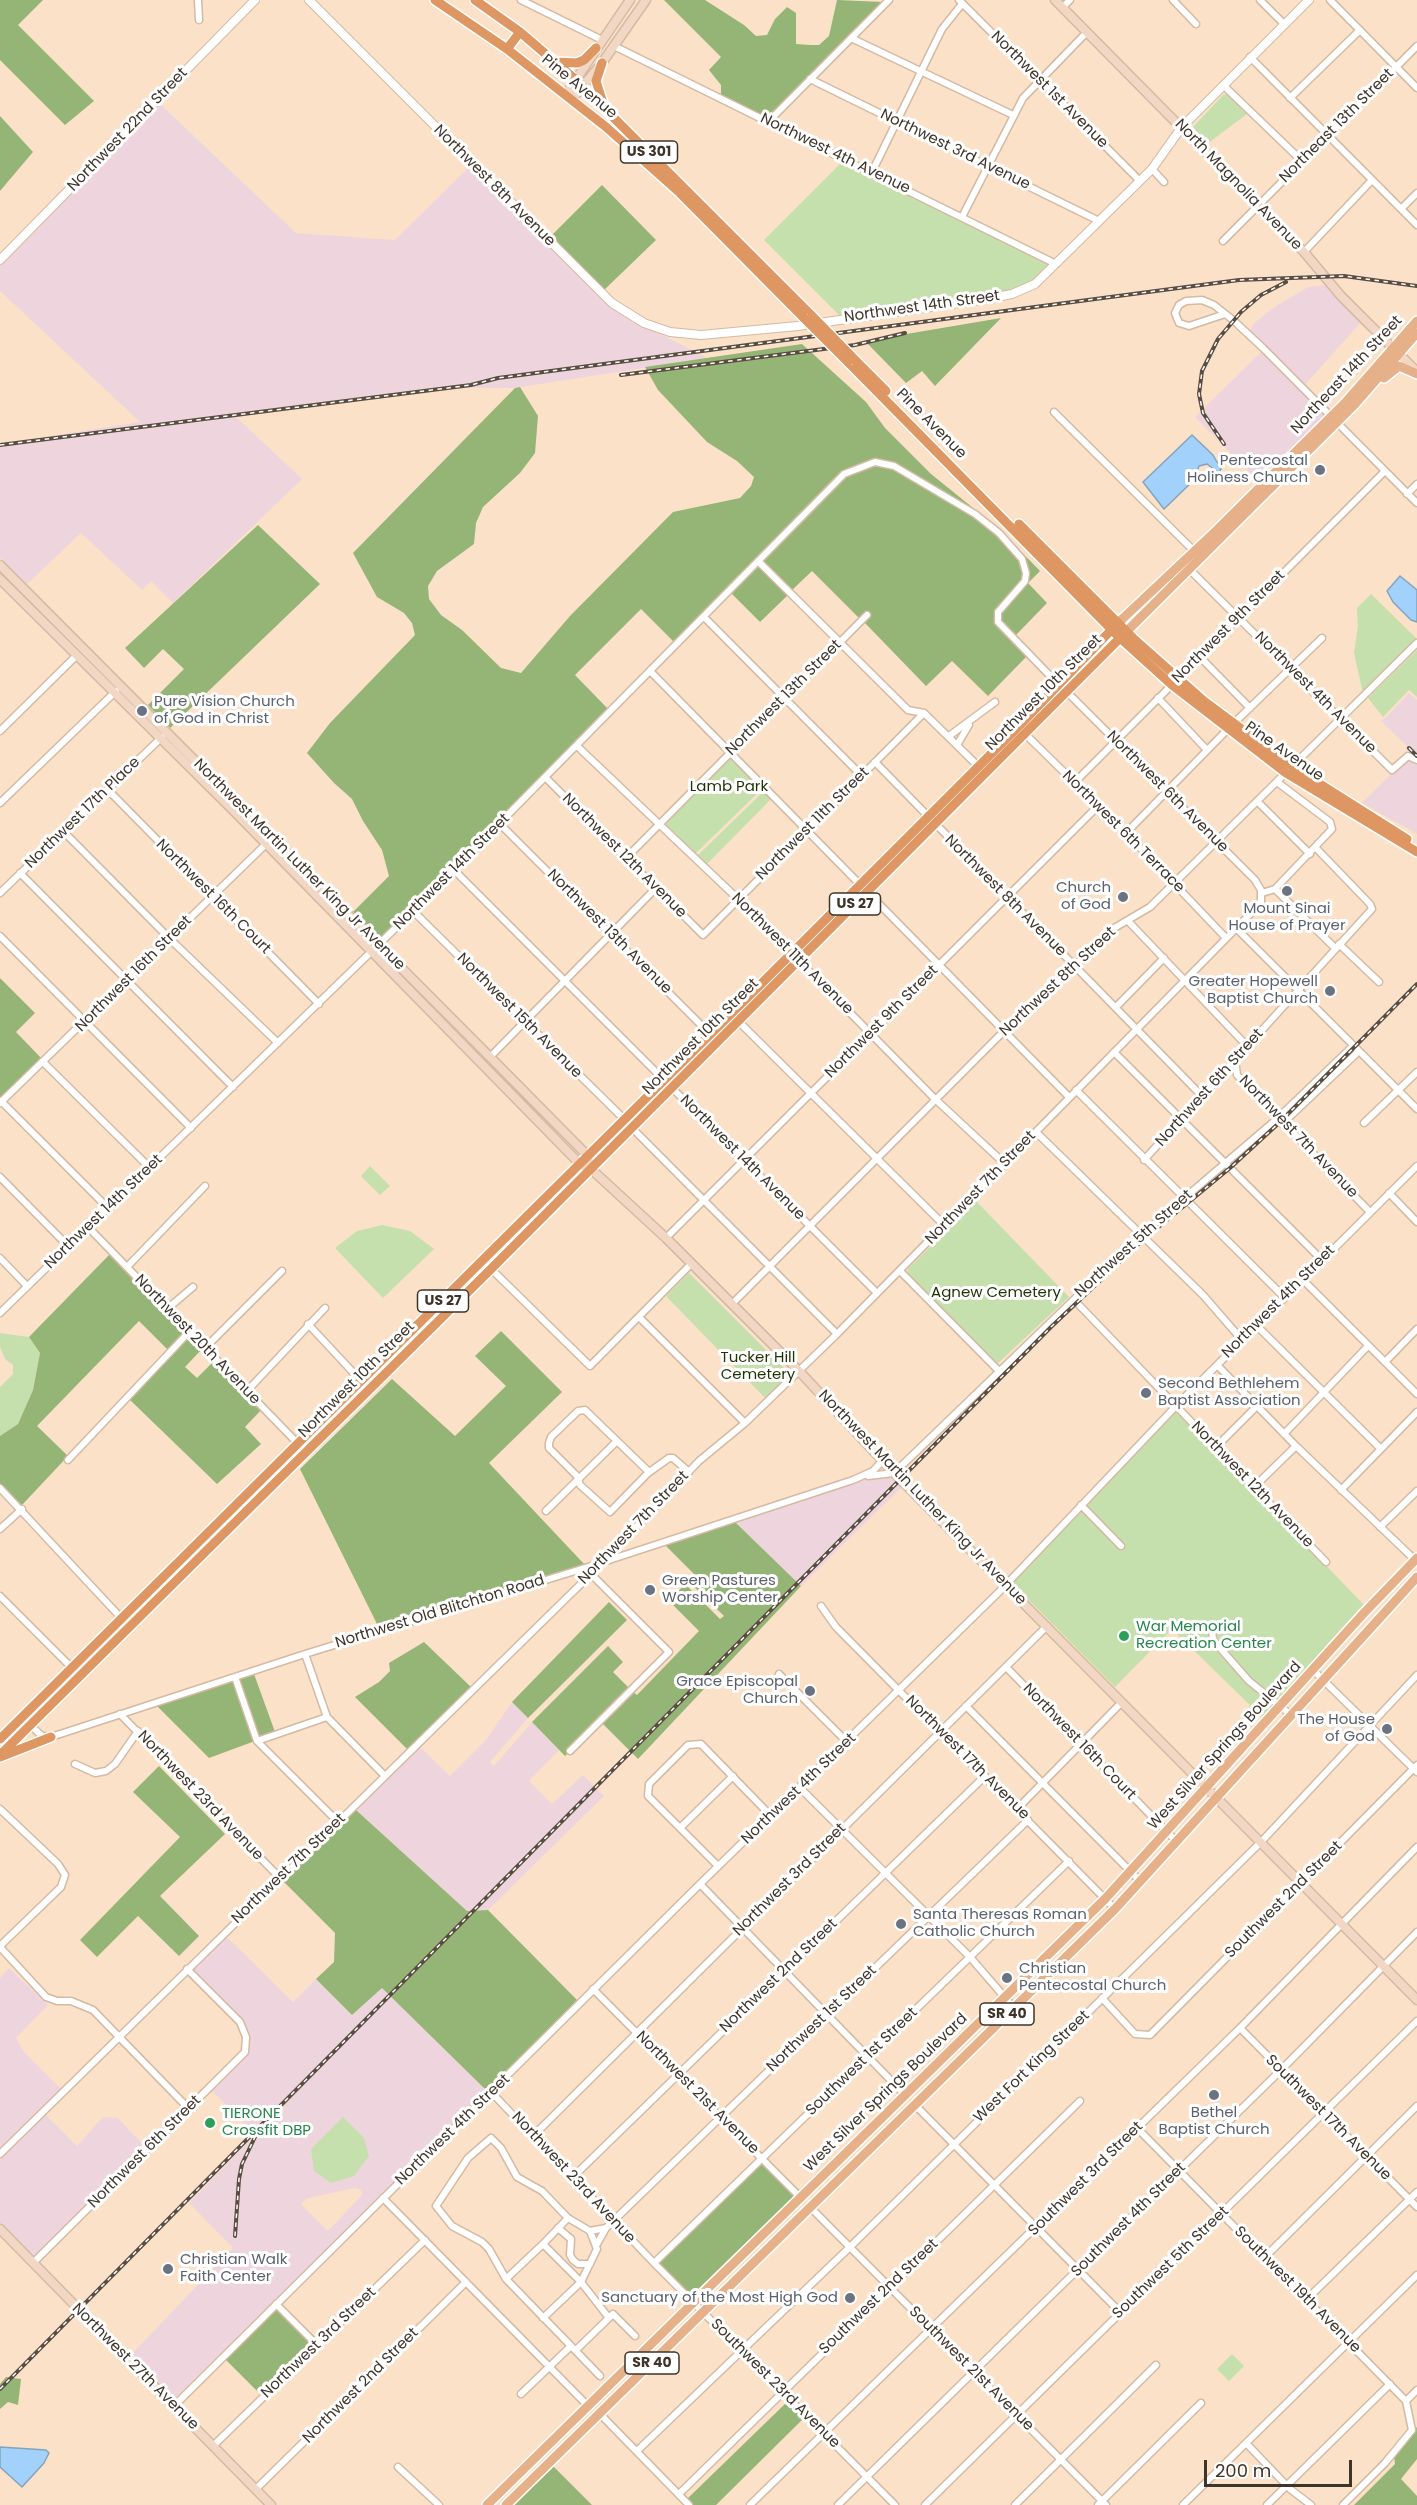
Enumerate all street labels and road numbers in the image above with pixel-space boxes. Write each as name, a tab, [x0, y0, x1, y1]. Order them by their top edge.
street label: Northwest 1st Avenue	[987, 28, 1111, 152]
street label: Pine Avenue	[538, 51, 620, 123]
street label: Northwest 22nd Street	[64, 65, 192, 195]
street label: Northeast 13th Street	[1276, 65, 1398, 187]
street label: Northwest 3rd Avenue	[877, 106, 1033, 194]
street label: Northwest 4th Avenue	[757, 110, 913, 198]
street label: North Magnolia Avenue	[1171, 116, 1305, 254]
street label: Northwest 8th Avenue	[429, 121, 559, 251]
road number: US 301	[620, 141, 678, 163]
street label: Northwest 14th Street	[843, 287, 1001, 327]
street label: Northeast 14th Street	[1288, 312, 1406, 438]
street label: Pine Avenue	[892, 385, 970, 463]
street label: Northwest 9th Street	[1169, 567, 1289, 687]
street label: Northwest 4th Avenue	[1250, 628, 1380, 758]
street label: Northwest 10th Street	[982, 631, 1106, 755]
street label: Northwest 13th Street	[722, 636, 846, 760]
street label: Pine Avenue	[1241, 718, 1327, 786]
street label: Northwest 6th Avenue	[1102, 727, 1232, 857]
street label: Northwest 17th Place	[22, 753, 144, 873]
street label: Northwest Martin Luther King Jr Avenue	[190, 756, 408, 974]
street label: Northwest 11th Street	[753, 764, 873, 884]
street label: Northwest 6th Terrace	[1058, 767, 1188, 897]
street label: Northwest 12th Avenue	[558, 790, 690, 922]
street label: Northwest 14th Street	[390, 810, 514, 934]
street label: Northwest 8th Avenue	[940, 831, 1070, 961]
street label: Northwest 16th Court	[152, 836, 274, 958]
street label: Northwest 13th Avenue	[543, 866, 675, 998]
street label: Northwest 11th Avenue	[727, 889, 857, 1019]
road number: US 27	[830, 893, 880, 915]
street label: Northwest 16th Street	[72, 912, 196, 1036]
street label: Northwest 8th Street	[996, 924, 1120, 1040]
street label: Northwest 15th Avenue	[453, 950, 585, 1082]
street label: Northwest 9th Street	[822, 962, 942, 1082]
street label: Northwest 10th Street	[639, 975, 763, 1099]
street label: Northwest 6th Street	[1152, 1025, 1268, 1151]
street label: Northwest 7th Avenue	[1235, 1072, 1361, 1202]
street label: Northwest 14th Avenue	[676, 1092, 808, 1224]
street label: Northwest 7th Street	[922, 1127, 1040, 1249]
street label: Northwest 14th Street	[41, 1151, 167, 1273]
street label: Northwest 5th Street	[1071, 1186, 1197, 1302]
street label: Northwest 4th Street	[1219, 1242, 1339, 1362]
street label: Northwest 20th Avenue	[130, 1271, 264, 1409]
road number: US 27	[418, 1290, 468, 1312]
street label: Northwest 10th Street	[295, 1318, 419, 1442]
street label: Northwest Martin Luther King Jr Avenue	[814, 1387, 1030, 1609]
street label: Northwest 12th Avenue	[1187, 1418, 1317, 1552]
street label: Northwest 7th Street	[575, 1467, 693, 1589]
street label: Northwest Old Blitchton Road	[333, 1572, 547, 1652]
street label: West Silver Springs Boulevard	[1145, 1658, 1305, 1834]
street label: Northwest 16th Court	[1019, 1680, 1139, 1804]
street label: Northwest 17th Avenue	[901, 1692, 1033, 1824]
street label: Northwest 23rd Avenue	[133, 1727, 267, 1865]
street label: Northwest 4th Street	[738, 1730, 860, 1848]
street label: Northwest 7th Street	[228, 1810, 350, 1928]
street label: Northwest 3rd Street	[730, 1820, 850, 1940]
street label: Southwest 2nd Street	[1222, 1838, 1346, 1962]
street label: Northwest 2nd Street	[717, 1915, 841, 2037]
street label: Northwest 1st Street	[763, 1962, 881, 2076]
road number: SR 40	[980, 2003, 1034, 2025]
street label: Southwest 1st Street	[803, 2004, 921, 2120]
street label: West Fort King Street	[970, 2007, 1094, 2127]
street label: West Silver Springs Boulevard	[801, 2010, 971, 2176]
street label: Northwest 21st Avenue	[632, 2028, 762, 2158]
street label: Southwest 17th Avenue	[1261, 2051, 1395, 2185]
street label: Northwest 4th Street	[392, 2071, 514, 2189]
street label: Northwest 6th Street	[85, 2092, 205, 2212]
street label: Northwest 23rd Avenue	[507, 2109, 639, 2247]
street label: Southwest 3rd Street	[1025, 2118, 1147, 2240]
street label: Southwest 4th Street	[1068, 2159, 1190, 2281]
street label: Southwest 5th Street	[1109, 2203, 1233, 2323]
street label: Southwest 19th Avenue	[1230, 2223, 1364, 2357]
street label: Southwest 2nd Street	[816, 2236, 942, 2358]
street label: Northwest 3rd Street	[258, 2284, 380, 2402]
street label: Northwest 27th Avenue	[68, 2300, 202, 2434]
street label: Southwest 21st Avenue	[905, 2303, 1037, 2435]
street label: Southwest 23rd Avenue	[707, 2316, 843, 2452]
street label: Northwest 2nd Street	[299, 2324, 423, 2448]
road number: SR 40	[625, 2352, 679, 2374]

